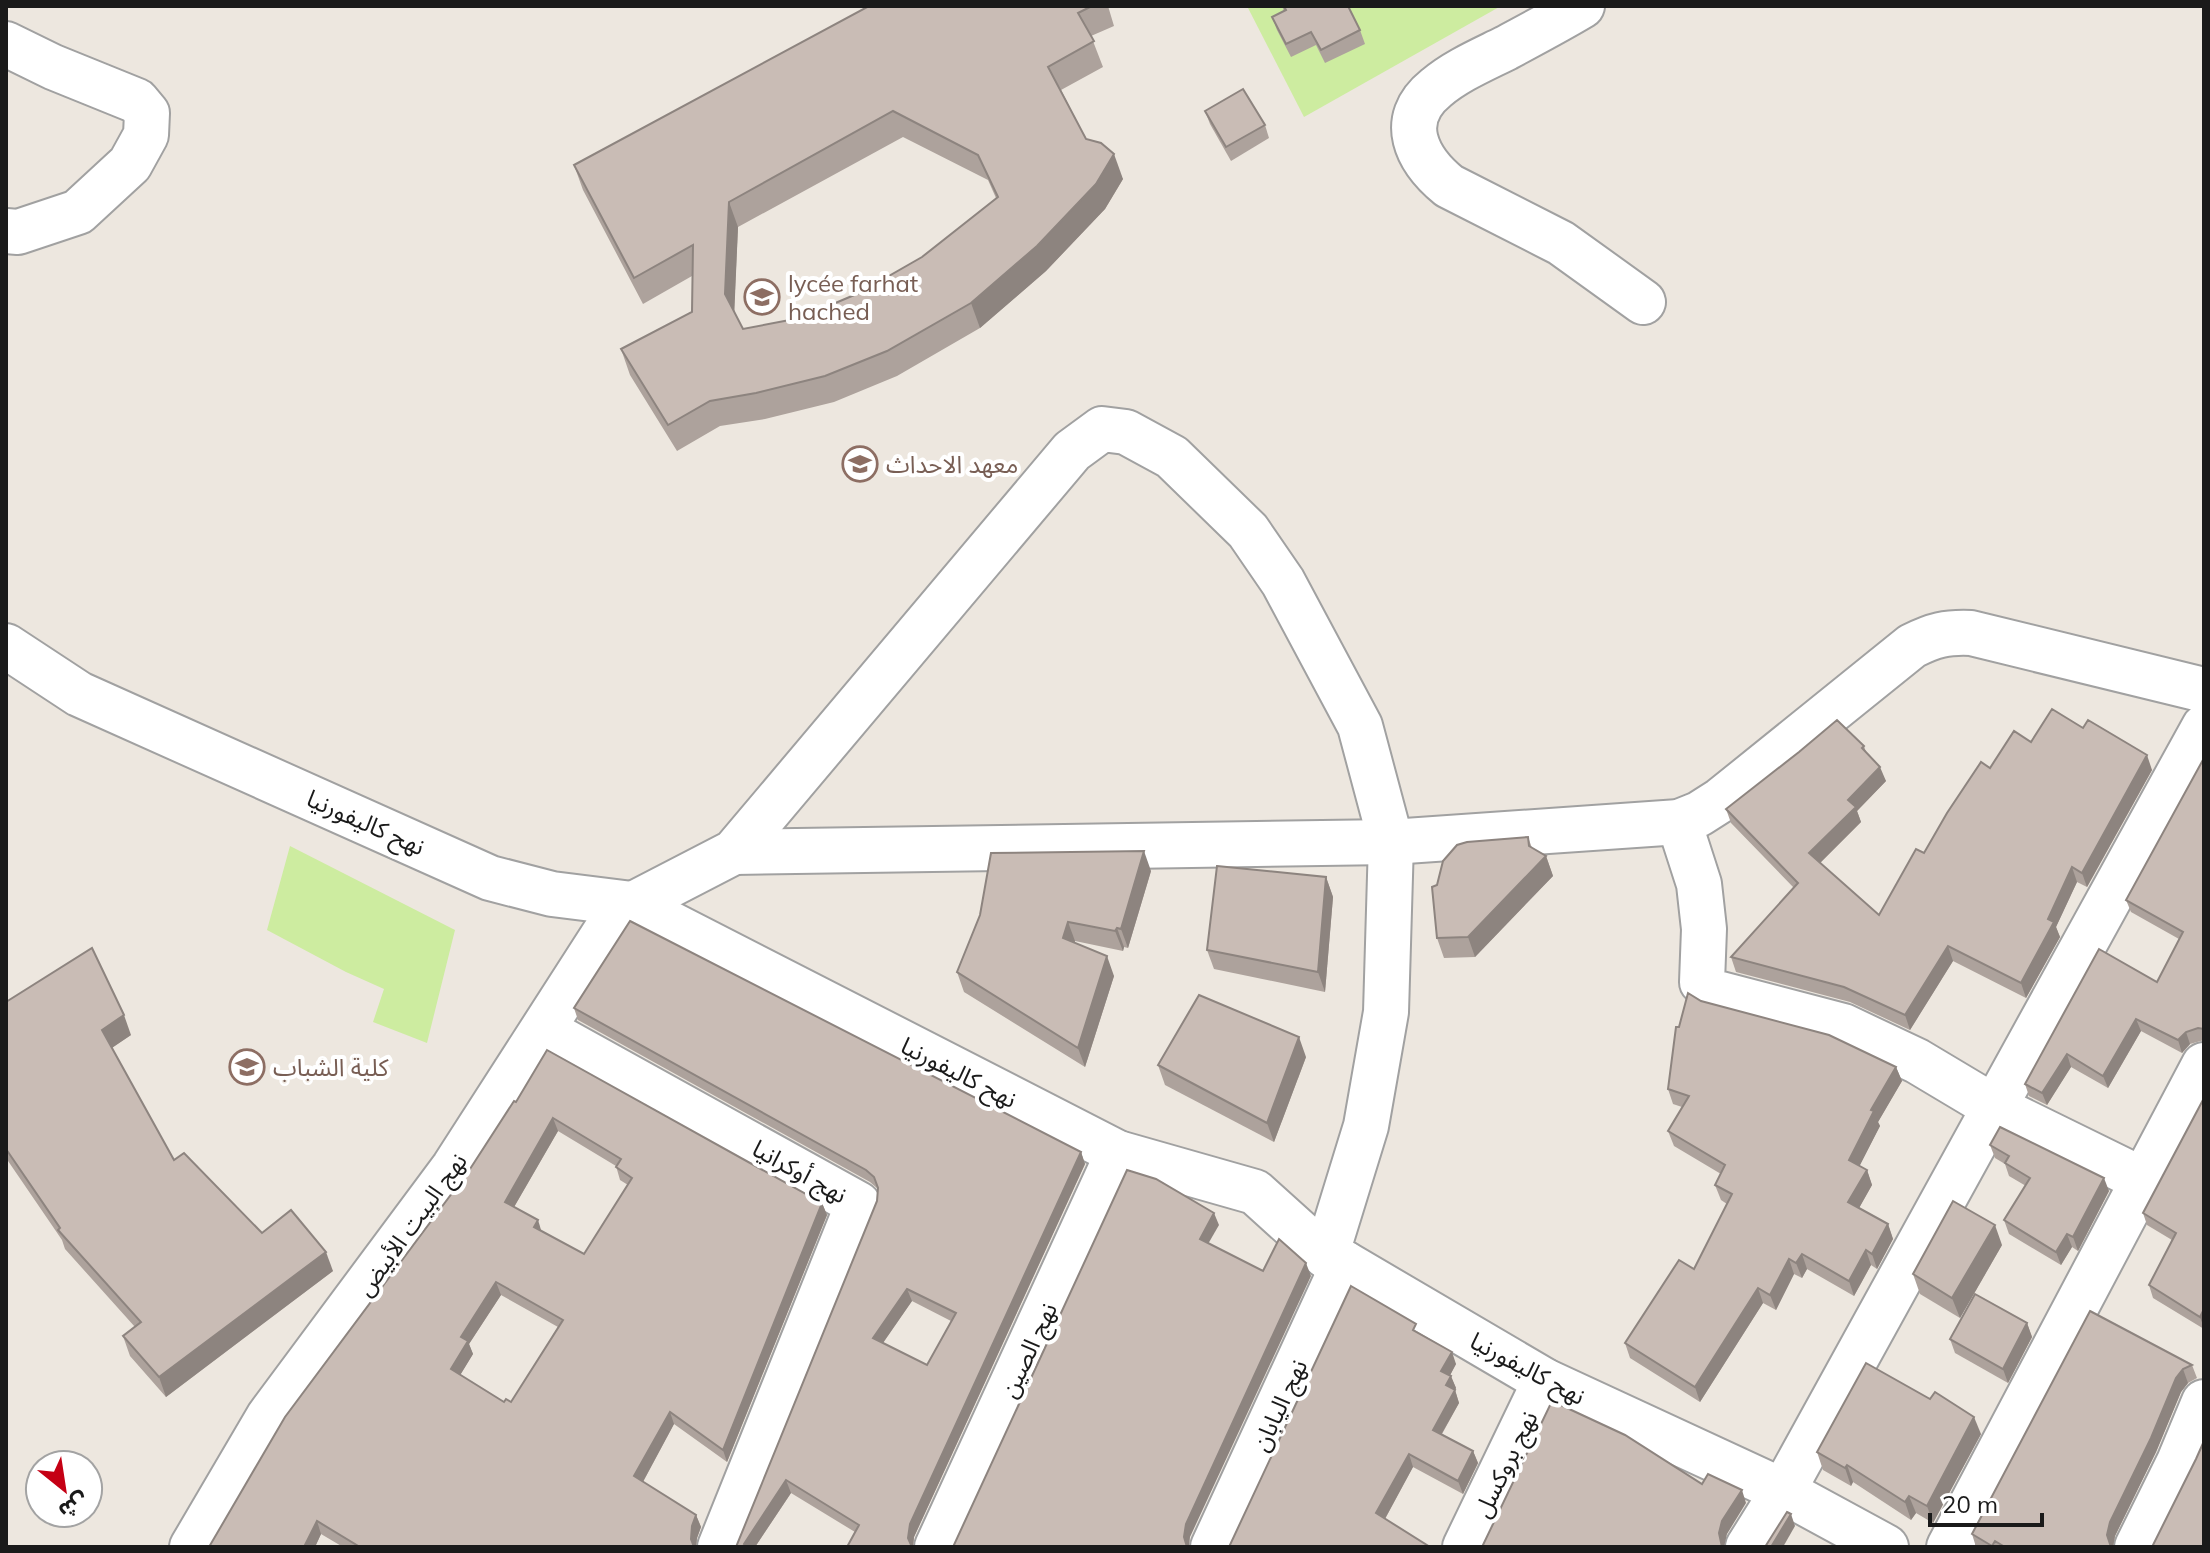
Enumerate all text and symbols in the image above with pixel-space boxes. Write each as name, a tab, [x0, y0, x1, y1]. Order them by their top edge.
place label: lycée farhat hached	[788, 268, 918, 326]
school or university icon: lycée farhat hached	[743, 278, 781, 316]
school or university icon: معهد الاحداث	[841, 445, 879, 483]
place label: معهد الاحداث	[886, 449, 1018, 479]
street label: نهح كاليفورنيا	[301, 783, 430, 864]
street label: نهح كاليفورنيا	[895, 1030, 1022, 1117]
school or university icon: كلية الشباب	[228, 1048, 266, 1086]
place label: كلية الشباب	[273, 1052, 389, 1082]
street label: نهج أوكرانيا	[746, 1133, 853, 1212]
street label: نهج البيت الأبيض	[349, 1147, 475, 1303]
street label: نهج الصين	[993, 1298, 1066, 1404]
street label: نهح كاليفورنيا	[1464, 1325, 1591, 1414]
street label: نهج اليابان	[1245, 1354, 1316, 1457]
street label: نهج بروكسل	[1466, 1406, 1546, 1524]
north arrow	[24, 1449, 104, 1529]
scale bar	[1930, 1477, 2042, 1527]
text: ش	[54, 1487, 94, 1526]
text: 20 m	[1942, 1489, 1998, 1519]

